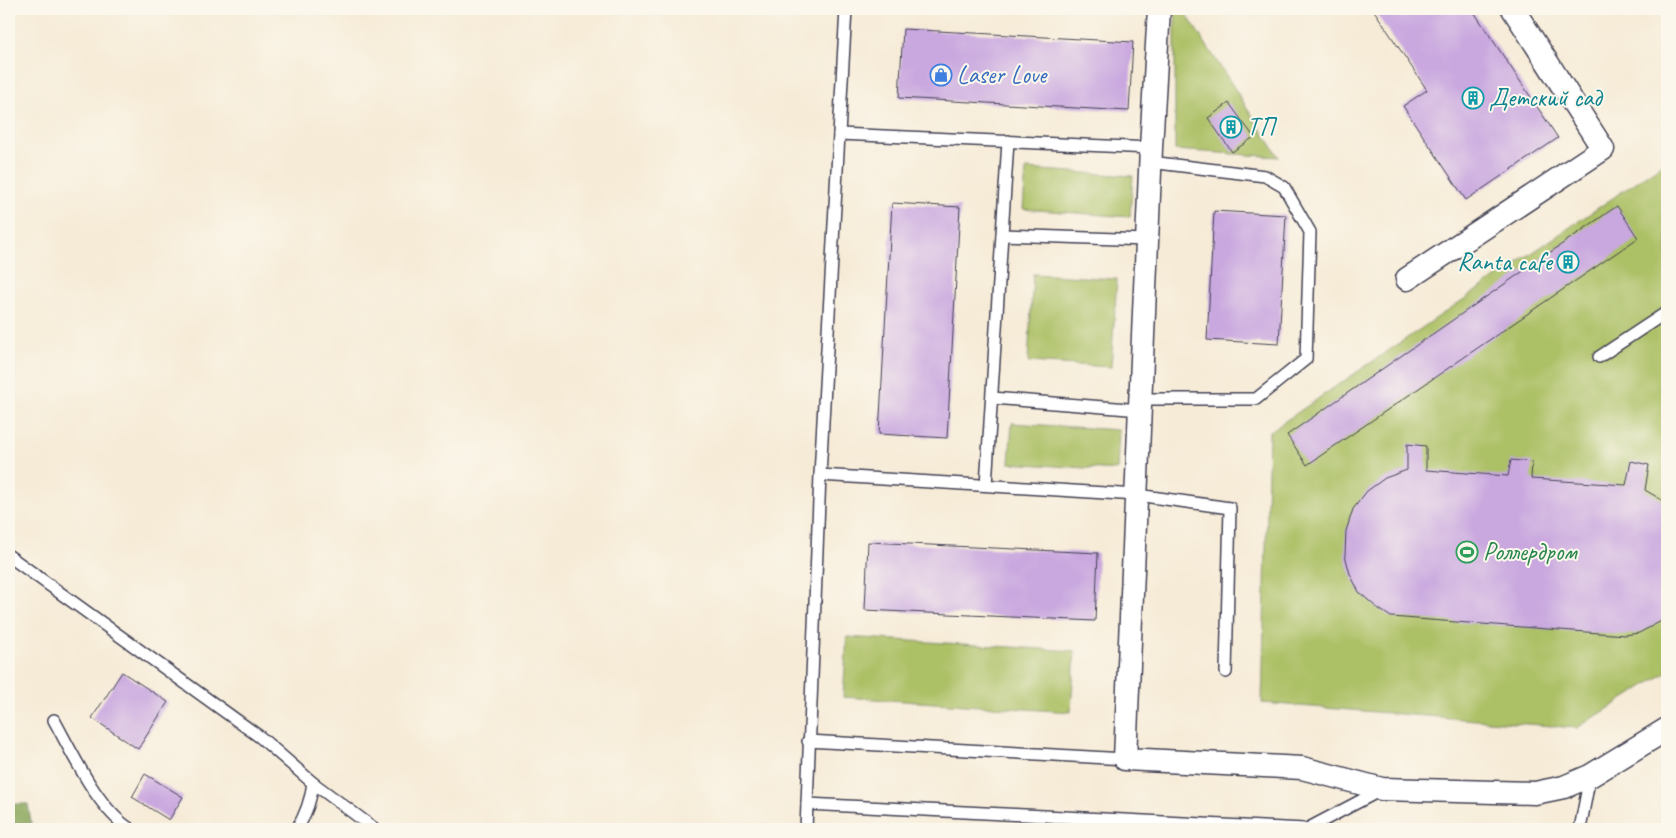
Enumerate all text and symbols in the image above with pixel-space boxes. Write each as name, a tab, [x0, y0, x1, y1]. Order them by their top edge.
place label: Laser Love	[957, 59, 1048, 91]
shop icon: Laser Love	[929, 63, 953, 87]
place label: Детский сад	[1489, 82, 1603, 114]
building icon: Детский сад	[1461, 86, 1485, 110]
place label: ТП	[1247, 111, 1277, 143]
building icon: ТП	[1219, 115, 1243, 139]
place label: Ranta cafe	[1457, 246, 1554, 278]
building icon: Ranta cafe	[1556, 250, 1580, 274]
place label: Роллердром	[1483, 536, 1578, 568]
sports icon: Роллердром	[1455, 540, 1479, 564]

